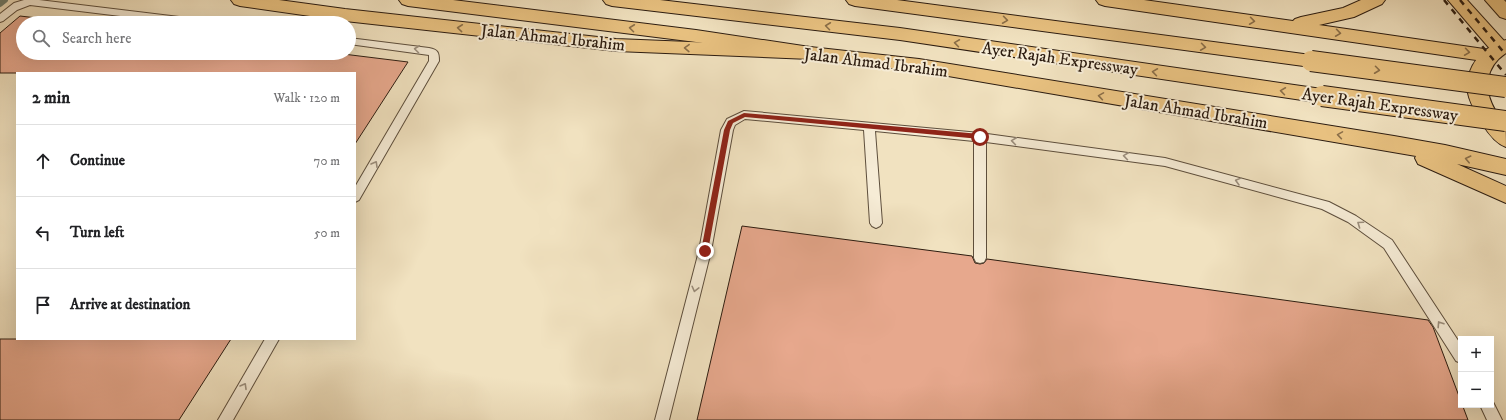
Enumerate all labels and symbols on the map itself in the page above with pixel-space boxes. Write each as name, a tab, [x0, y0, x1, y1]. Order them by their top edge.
one-way arrow	[1002, 15, 1008, 24]
one-way arrow	[1249, 16, 1255, 25]
street label: Jalan Ahmad Ibrahim	[478, 19, 626, 57]
one-way arrow	[825, 22, 831, 31]
one-way arrow	[457, 24, 463, 33]
one-way arrow	[629, 24, 635, 33]
one-way arrow	[1335, 28, 1341, 37]
street label: Ayer Rajah Expressway	[980, 37, 1140, 81]
one-way arrow	[954, 39, 960, 48]
one-way arrow	[1200, 42, 1206, 51]
one-way arrow	[684, 43, 690, 52]
street label: Jalan Ahmad Ibrahim	[801, 43, 949, 83]
one-way arrow	[414, 45, 420, 54]
one-way arrow	[1464, 47, 1470, 56]
one-way arrow	[1374, 65, 1380, 74]
one-way arrow	[1152, 68, 1158, 77]
street label: Ayer Rajah Expressway	[1300, 83, 1460, 127]
one-way arrow	[1280, 87, 1286, 96]
street label: Jalan Ahmad Ibrahim	[1121, 89, 1269, 134]
one-way arrow	[1098, 92, 1104, 100]
route start	[971, 128, 989, 146]
one-way arrow	[1337, 131, 1343, 140]
one-way arrow	[1010, 137, 1017, 146]
one-way arrow	[1123, 152, 1129, 161]
one-way arrow	[1465, 155, 1471, 163]
one-way arrow	[370, 160, 377, 168]
one-way arrow	[1234, 178, 1241, 186]
one-way arrow	[1357, 222, 1364, 229]
route end	[696, 242, 714, 260]
one-way arrow	[691, 285, 700, 292]
one-way arrow	[1437, 321, 1445, 328]
one-way arrow	[240, 383, 247, 390]

